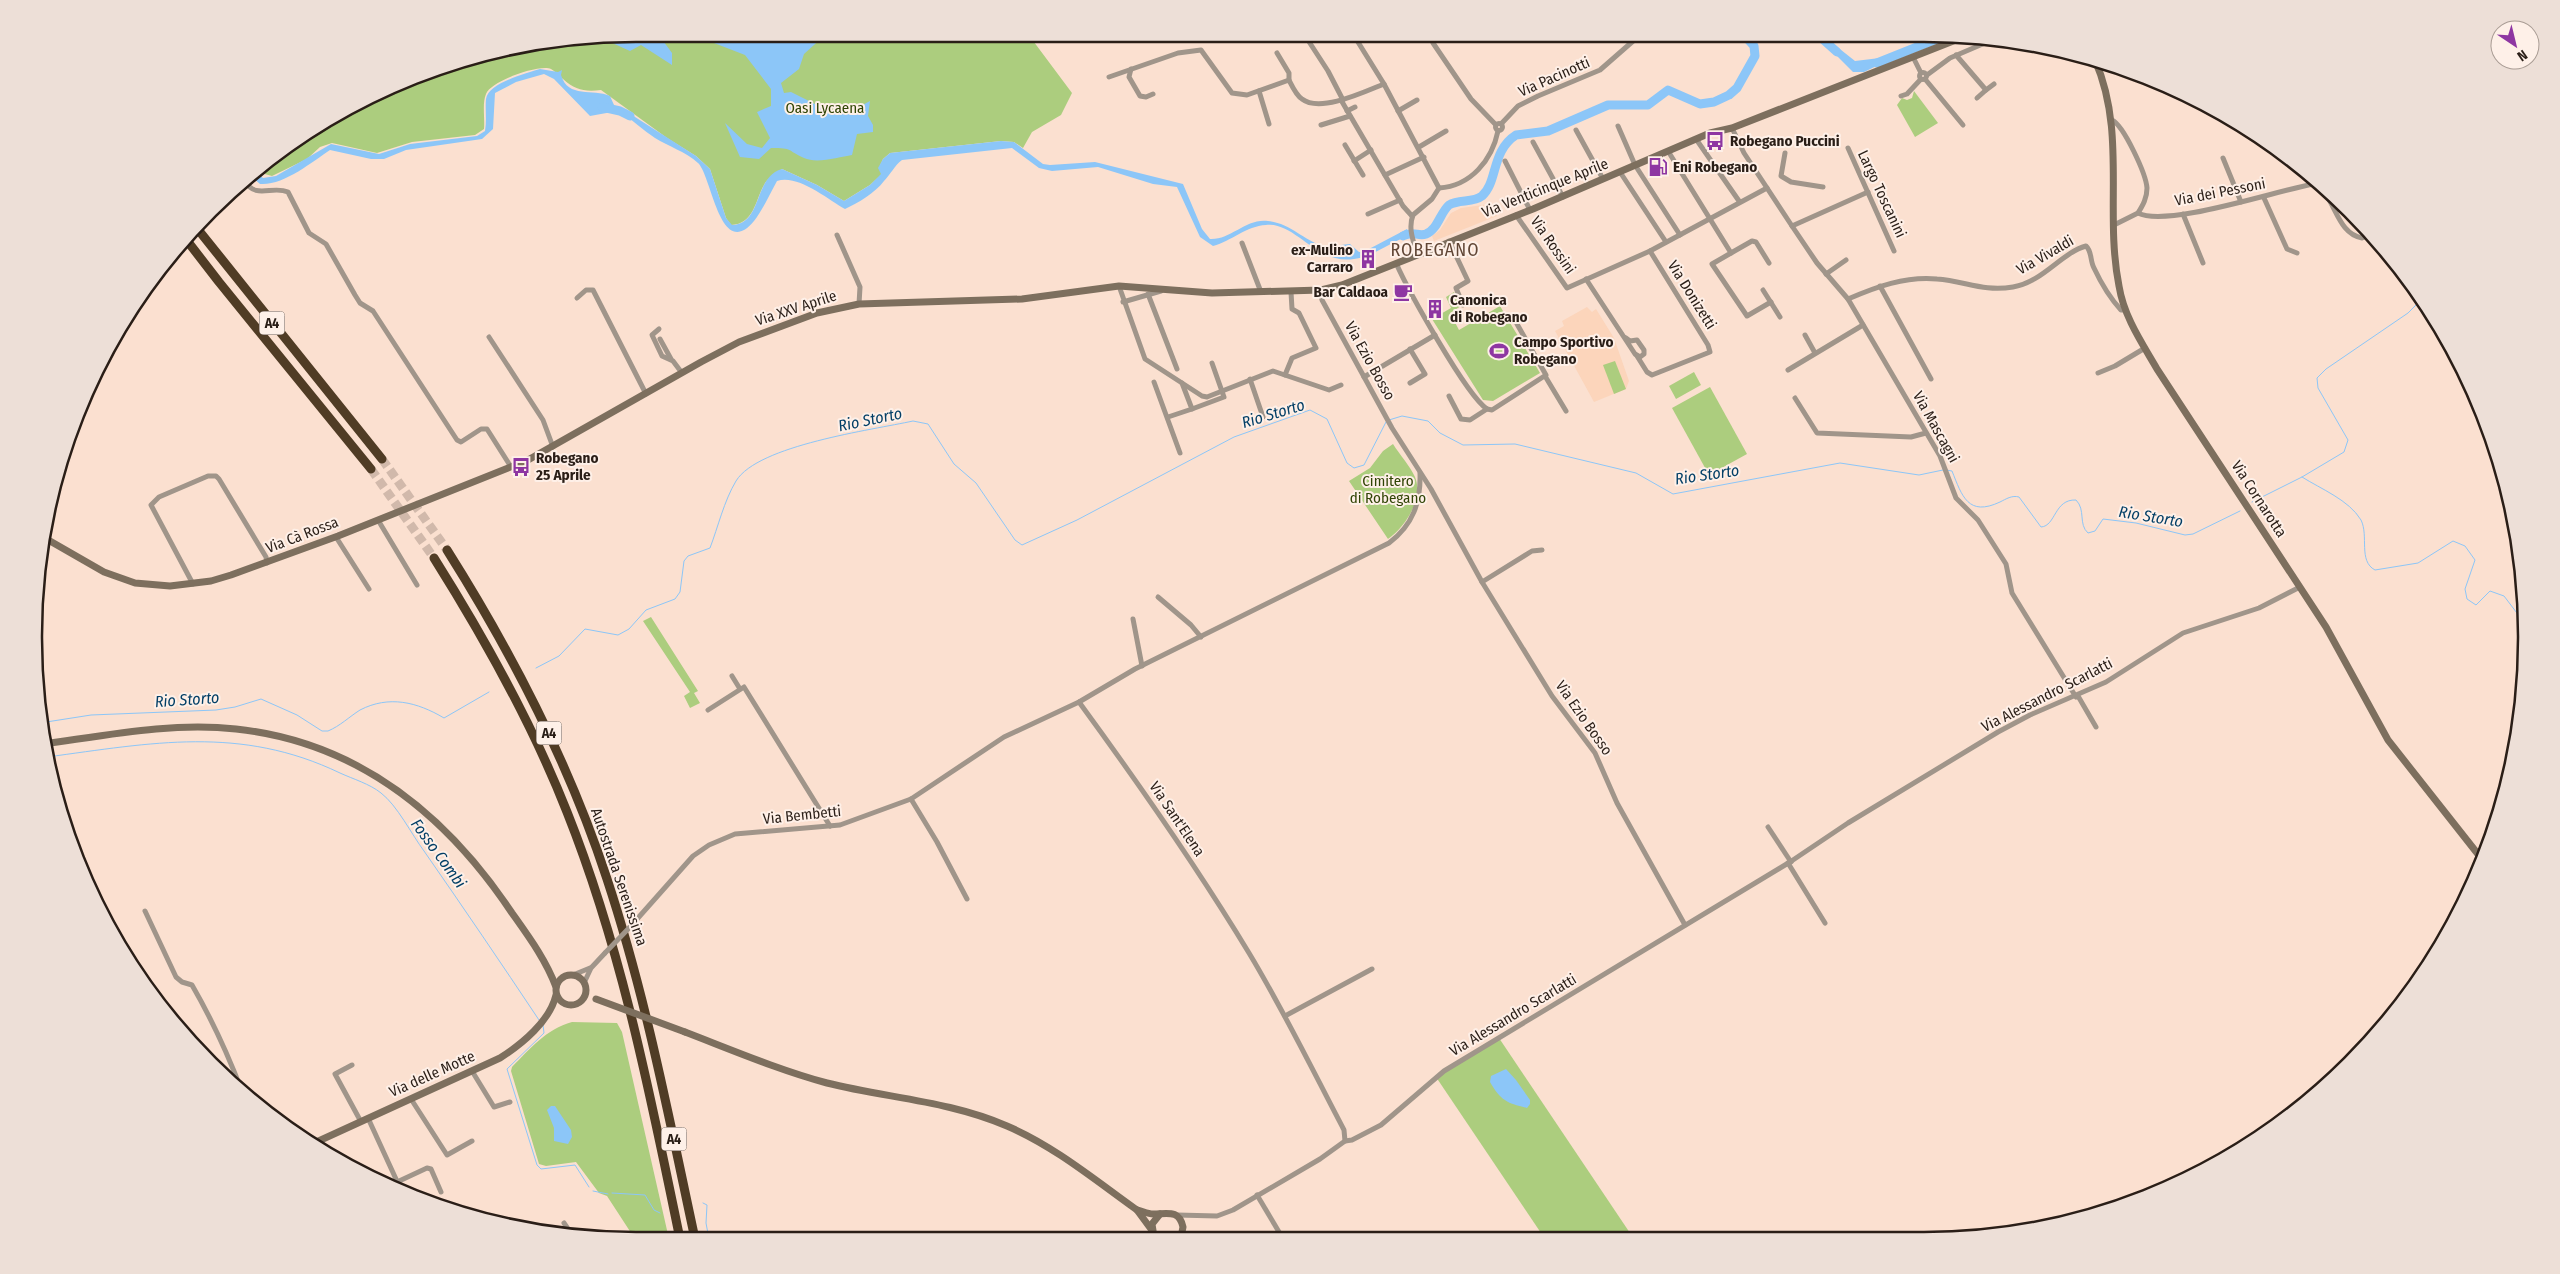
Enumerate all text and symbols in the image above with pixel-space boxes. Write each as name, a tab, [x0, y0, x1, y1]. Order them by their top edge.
north arrow	[2490, 20, 2540, 70]
text: N	[2514, 46, 2530, 65]
street label: Via Pacinotti	[1515, 53, 1593, 101]
park label: Oasi Lycaena	[786, 99, 864, 117]
bus stop icon: Robegano Puccini	[1704, 130, 1726, 152]
place label: Robegano Puccini	[1730, 132, 1840, 150]
street label: Largo Toscanini	[1854, 147, 1910, 241]
street label: Via Venticinque Aprile	[1479, 154, 1611, 222]
fuel station icon: Eni Robegano	[1647, 156, 1669, 178]
place label: Eni Robegano	[1673, 158, 1757, 176]
street label: Via dei Pessoni	[2173, 174, 2267, 210]
street label: Via Rossini	[1527, 213, 1579, 277]
street label: Via Vivaldi	[2013, 231, 2077, 279]
district label: ROBEGANO	[1390, 239, 1480, 261]
place label: ex-Mulino Carraro	[1291, 241, 1353, 276]
building icon: ex-Mulino Carraro	[1357, 248, 1379, 270]
street label: Via Donizetti	[1664, 257, 1720, 333]
cafe icon: Bar Caldaoa	[1392, 281, 1414, 303]
place label: Bar Caldaoa	[1314, 283, 1389, 301]
street label: Via XXV Aprile	[753, 286, 839, 330]
place label: Canonica di Robegano	[1450, 291, 1528, 326]
building icon: Canonica di Robegano	[1424, 298, 1446, 320]
road number: A4	[260, 312, 284, 334]
street label: Via Ezio Bosso	[1341, 319, 1399, 404]
place label: Campo Sportivo Robegano	[1514, 333, 1613, 368]
sports icon: Campo Sportivo Robegano	[1488, 340, 1510, 362]
street label: Via Mascagni	[1909, 388, 1963, 466]
water label: Rio Storto	[1239, 395, 1307, 432]
water label: Rio Storto	[836, 403, 904, 436]
place label: Robegano 25 Aprile	[535, 449, 598, 484]
bus stop icon: Robegano 25 Aprile	[510, 456, 532, 478]
street label: Via Cornarotta	[2228, 457, 2290, 541]
water label: Rio Storto	[1674, 461, 1740, 488]
park label: Cimitero di Robegano	[1350, 472, 1426, 507]
water label: Rio Storto	[2117, 502, 2184, 531]
street label: Via Cà Rossa	[263, 513, 341, 557]
street label: Via Alessandro Scarlatti	[1978, 654, 2116, 736]
street label: Via Ezio Bosso	[1552, 677, 1616, 759]
water label: Rio Storto	[154, 688, 220, 711]
road number: A4	[536, 721, 562, 744]
street label: Via Sant'Elena	[1145, 778, 1209, 860]
street label: Via Bembetti	[762, 802, 842, 828]
street label: Autostrada Serenissima	[587, 806, 651, 948]
water label: Fosso Combi	[407, 815, 470, 892]
street label: Via Alessandro Scarlatti	[1446, 970, 1580, 1060]
street label: Via delle Motte	[386, 1047, 478, 1101]
road number: A4	[662, 1128, 686, 1150]

